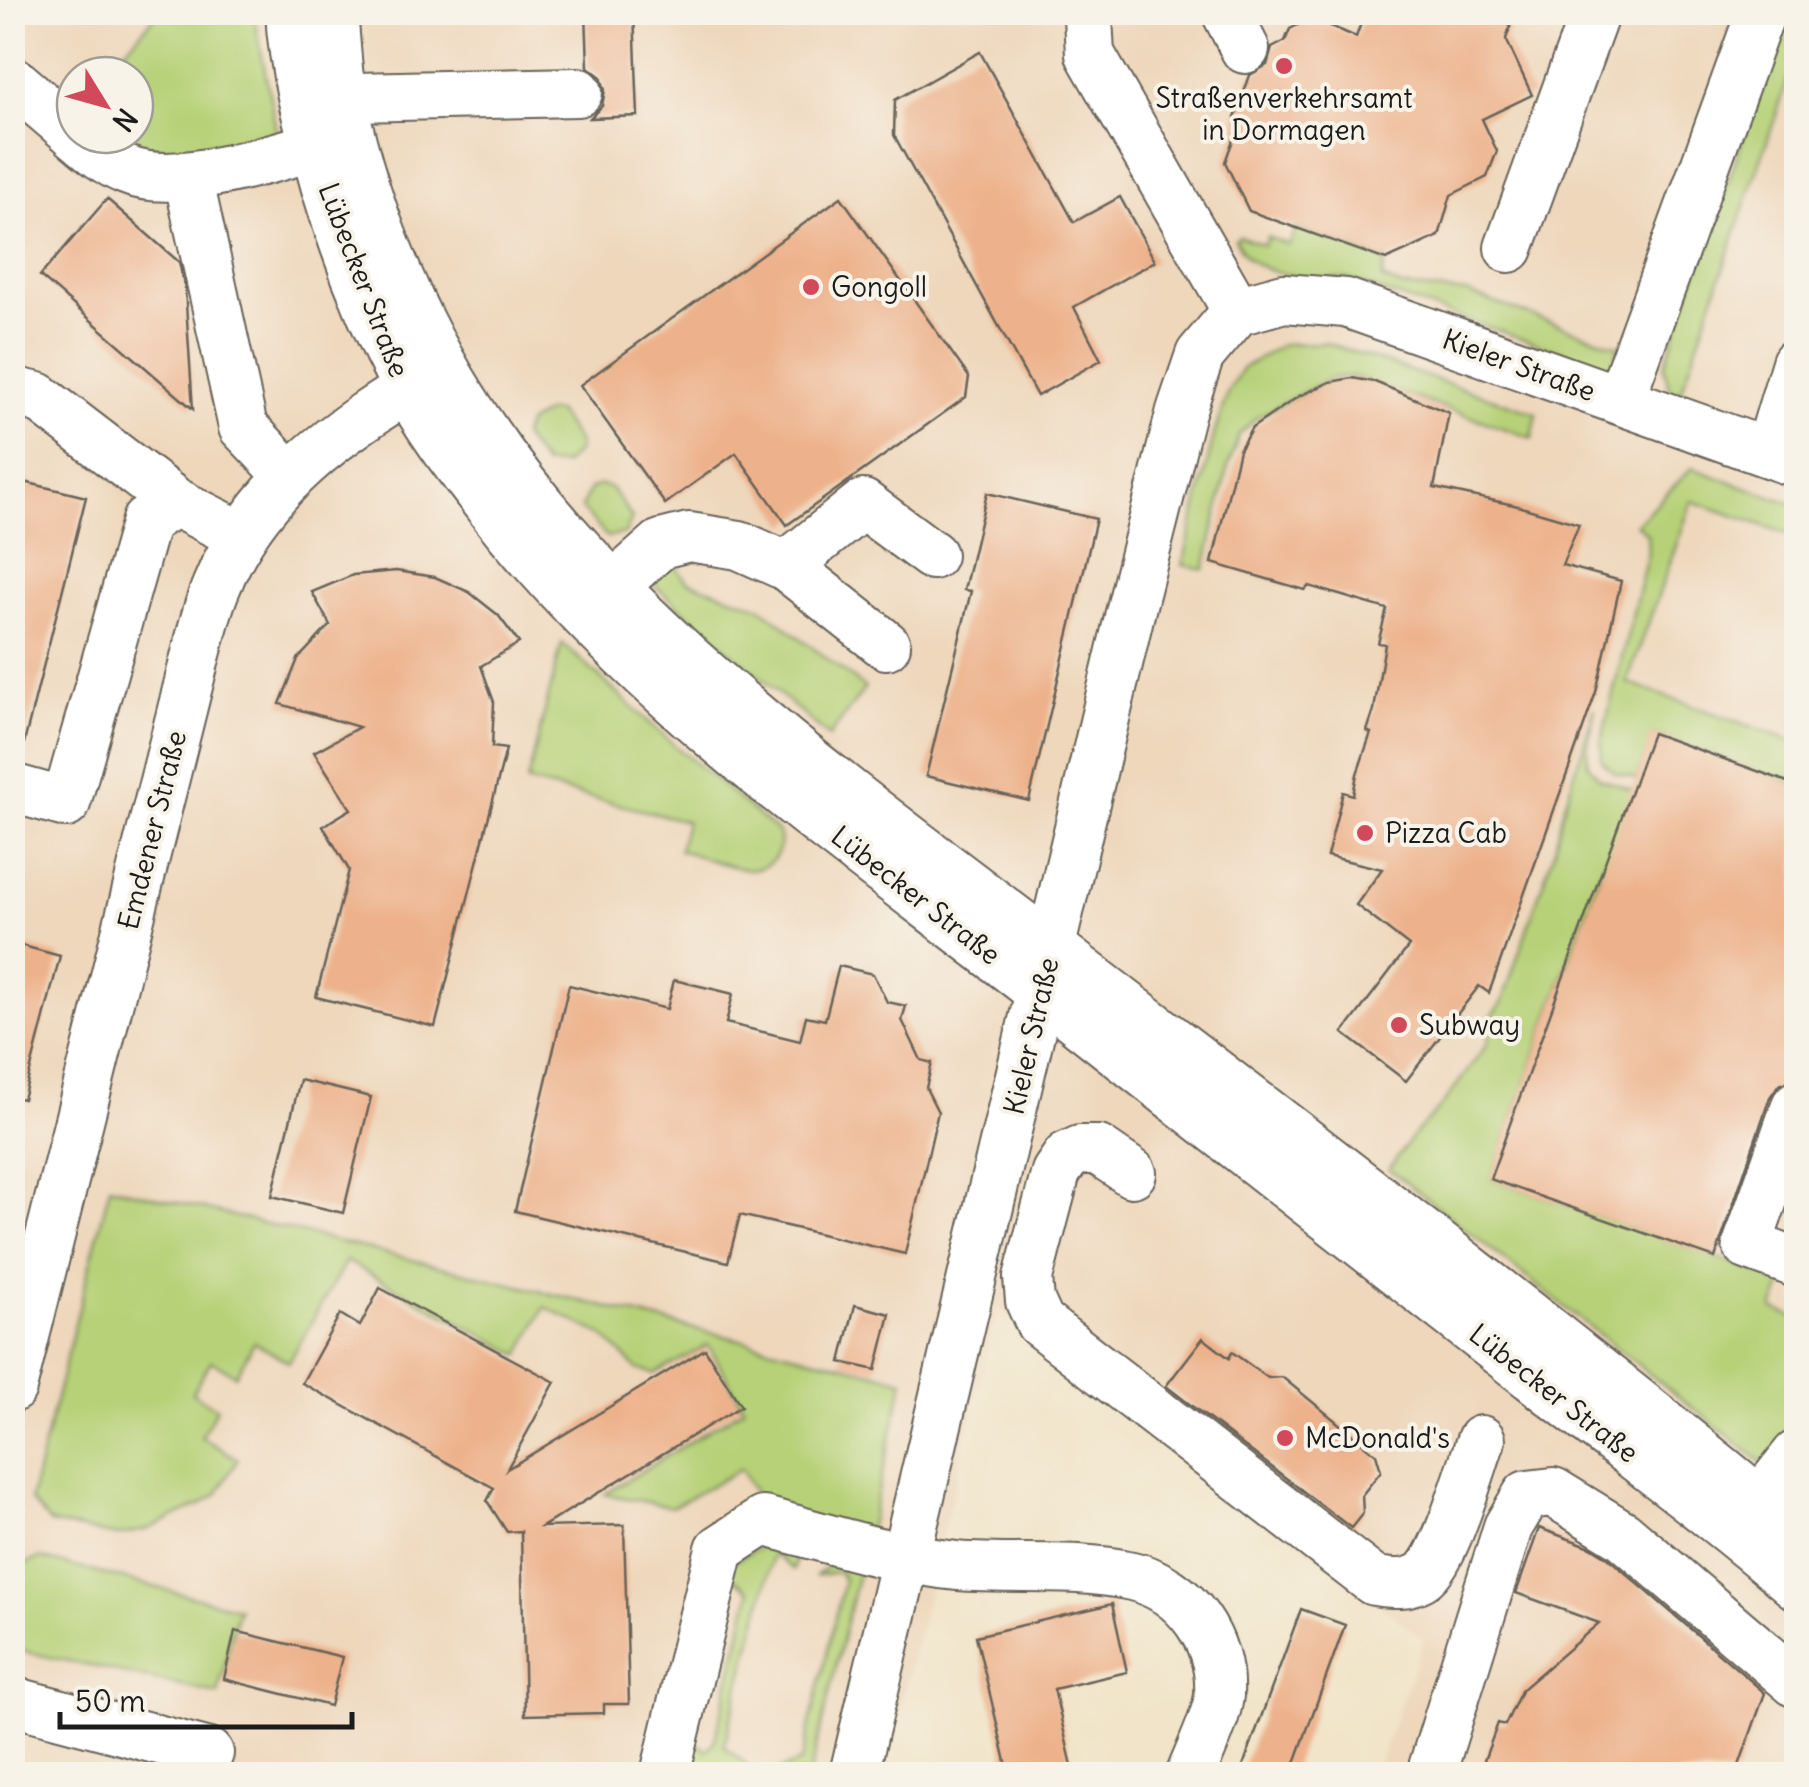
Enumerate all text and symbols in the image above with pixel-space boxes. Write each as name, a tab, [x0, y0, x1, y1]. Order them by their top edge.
north arrow	[55, 55, 155, 155]
marker: Straßenverkehrsamt in Dormagen	[1273, 55, 1295, 77]
place label: Straßenverkehrsamt in Dormagen	[1155, 80, 1413, 148]
text: N	[105, 101, 145, 139]
street label: Lübecker Straße	[310, 178, 418, 382]
place label: Gongoll	[831, 269, 927, 305]
marker: Gongoll	[800, 276, 822, 298]
street label: Kieler Straße	[1438, 321, 1600, 409]
street label: Emdener Straße	[110, 727, 194, 933]
place label: Pizza Cab	[1385, 815, 1507, 851]
street label: Lübecker Straße	[824, 818, 1008, 972]
marker: Pizza Cab	[1354, 822, 1376, 844]
street label: Kieler Straße	[995, 954, 1067, 1118]
place label: Subway	[1419, 1007, 1520, 1043]
marker: Subway	[1388, 1014, 1410, 1036]
street label: Lübecker Straße	[1462, 1316, 1646, 1470]
place label: McDonald's	[1305, 1420, 1450, 1456]
marker: McDonald's	[1274, 1427, 1296, 1449]
scale bar	[60, 1667, 352, 1729]
text: 50 m	[75, 1682, 145, 1720]

